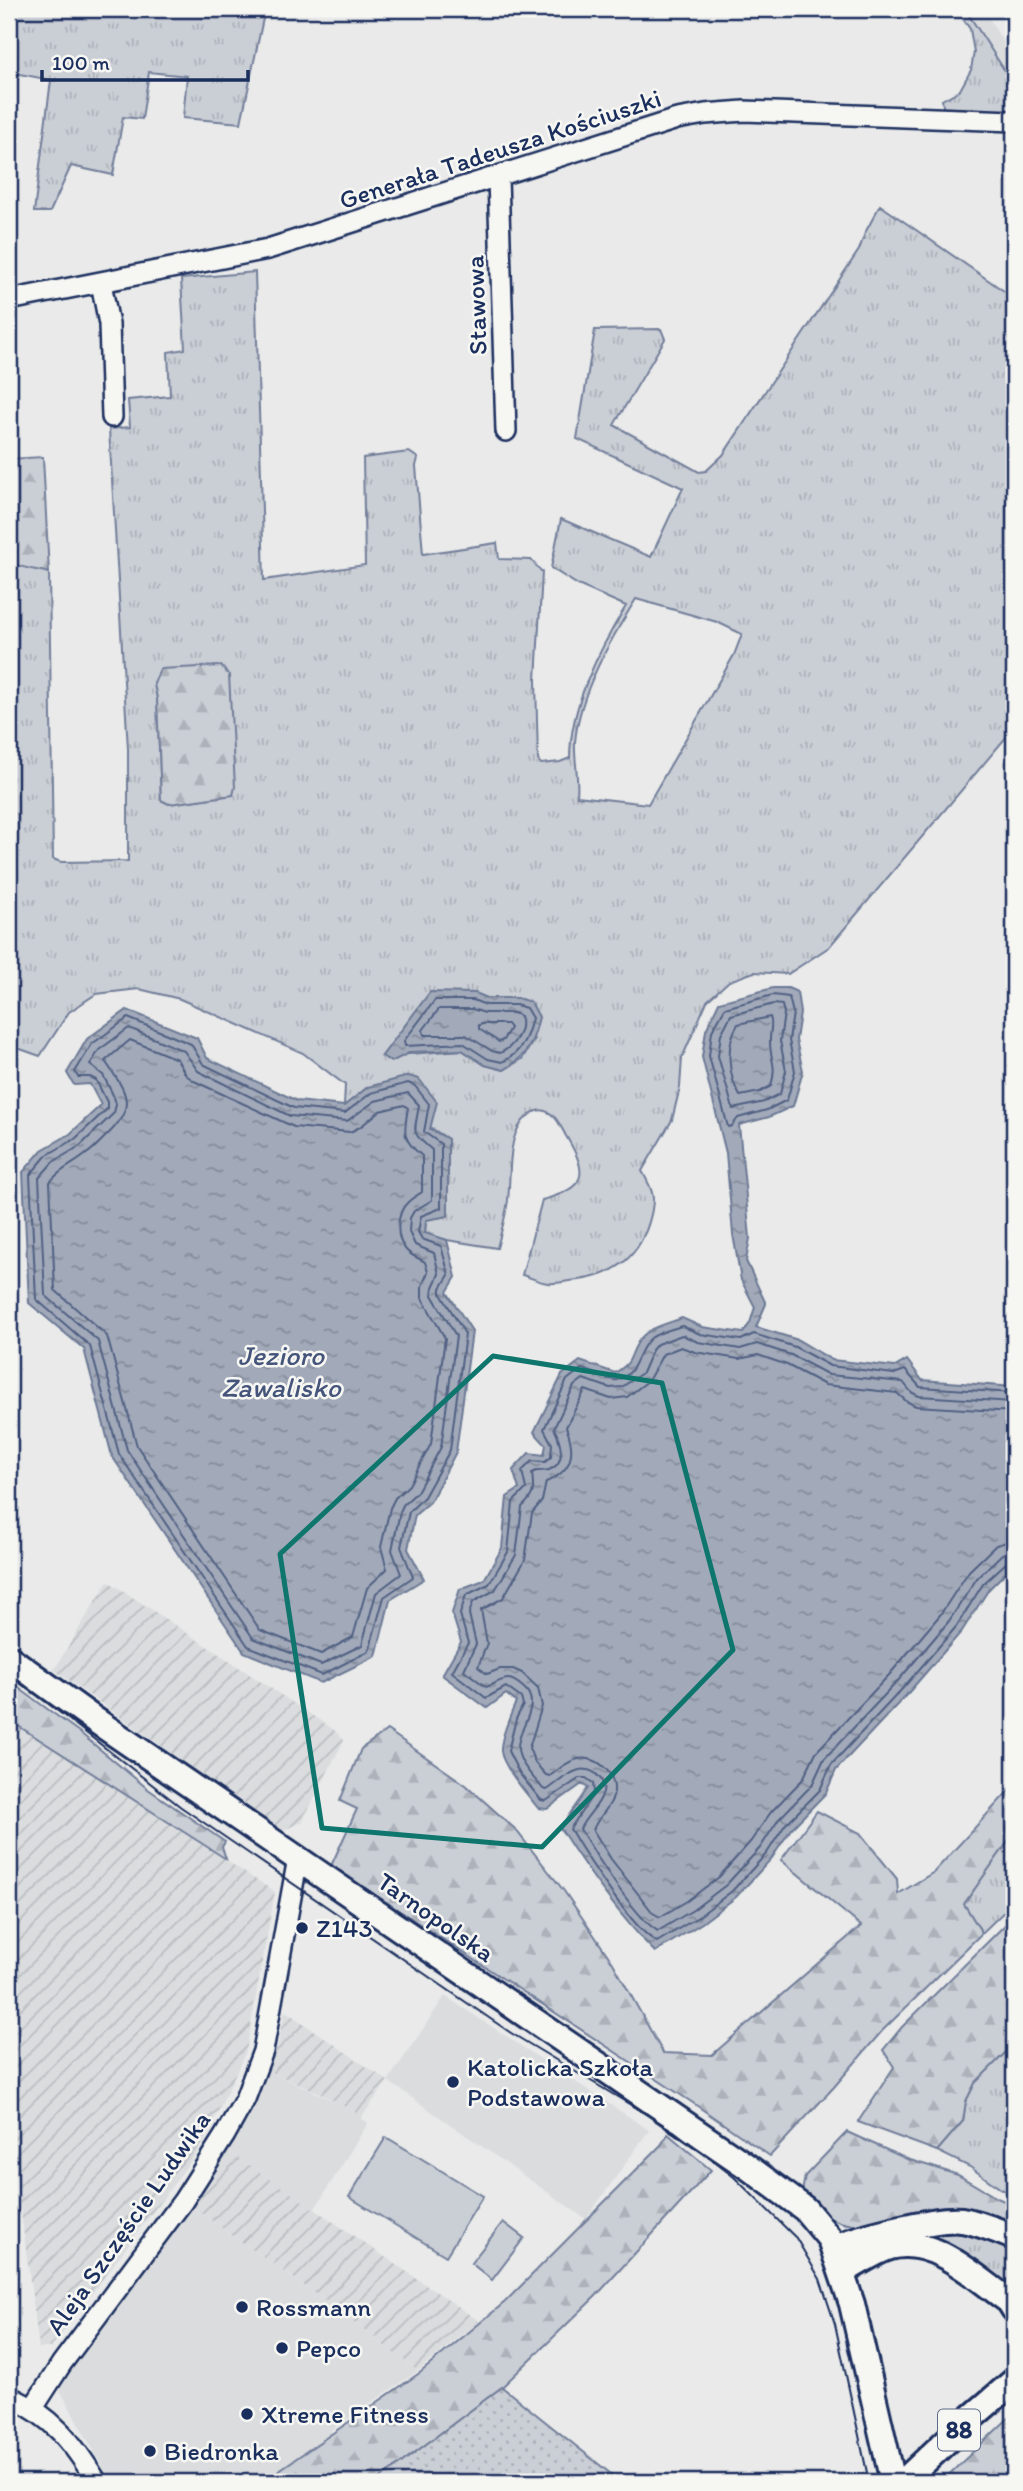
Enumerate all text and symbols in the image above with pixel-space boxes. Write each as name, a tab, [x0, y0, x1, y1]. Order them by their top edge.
scale bar	[42, 38, 248, 82]
text: 100 m	[52, 50, 110, 75]
street label: Generała Tadeusza Kościuszki	[335, 82, 665, 216]
street label: Stawowa	[458, 254, 494, 356]
water label: Jezioro Zawalisko	[221, 1338, 341, 1404]
street label: Tarnopolska	[371, 1865, 501, 1969]
place label: Z143	[316, 1912, 373, 1944]
marker: Z143	[294, 1920, 310, 1936]
place label: Katolicka Szkoła Podstawowa	[467, 2051, 654, 2113]
marker: Katolicka Szkoła Podstawowa	[445, 2074, 461, 2090]
street label: Aleja Szczęście Ludwika	[39, 2105, 217, 2341]
place label: Rossmann	[256, 2291, 371, 2323]
marker: Rossmann	[234, 2299, 250, 2315]
place label: Pepco	[296, 2332, 361, 2364]
marker: Pepco	[274, 2340, 290, 2356]
place label: Xtreme Fitness	[261, 2398, 429, 2430]
marker: Xtreme Fitness	[239, 2406, 255, 2422]
road number: 88	[938, 2410, 980, 2451]
place label: Biedronka	[164, 2435, 279, 2467]
marker: Biedronka	[142, 2443, 158, 2459]

